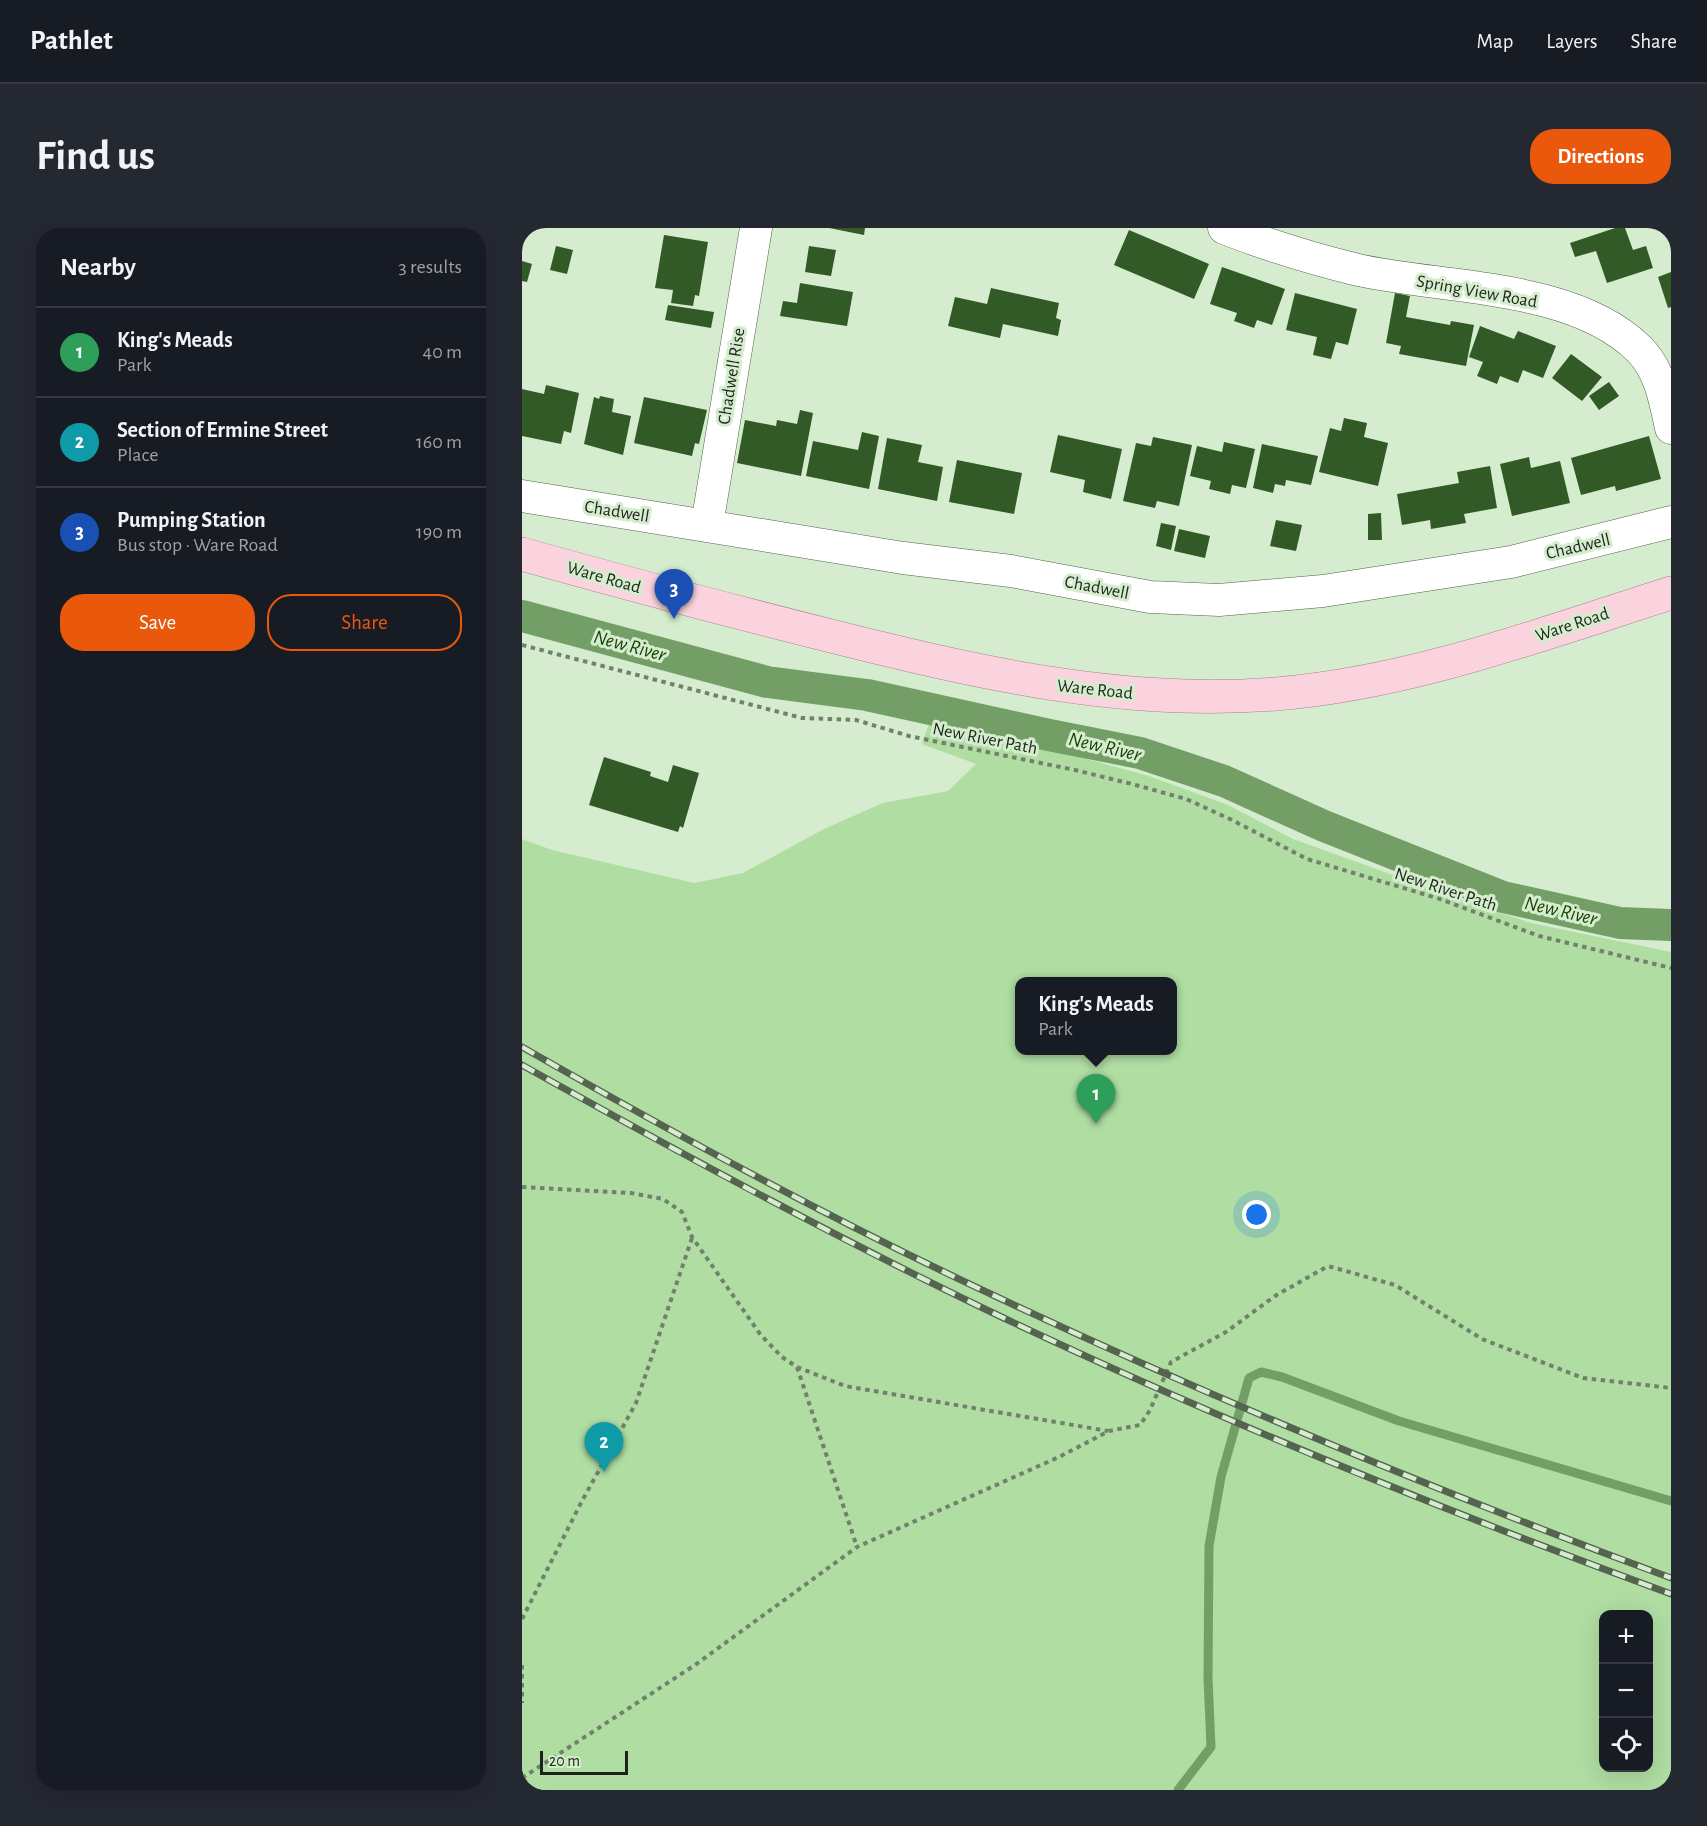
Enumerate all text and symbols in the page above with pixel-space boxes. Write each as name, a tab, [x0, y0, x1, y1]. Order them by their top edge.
text: Pathlet	[30, 27, 113, 55]
text: Map	[1477, 31, 1513, 52]
text: Layers	[1546, 31, 1597, 52]
text: Share	[1630, 31, 1677, 52]
button: Directions	[1530, 129, 1671, 184]
text: Find us	[36, 135, 155, 177]
text: Nearby	[60, 254, 136, 280]
text: 3 results	[398, 257, 462, 277]
street label: Spring View Road	[1415, 272, 1539, 311]
street label: Chadwell Rise	[715, 327, 749, 426]
text: King's Meads	[117, 329, 233, 351]
text: 1	[76, 342, 83, 362]
text: 40 m	[423, 342, 462, 362]
text: Park	[117, 355, 152, 375]
text: Section of Ermine Street	[117, 419, 328, 441]
text: 2	[75, 432, 84, 452]
text: 160 m	[416, 432, 462, 452]
text: Place	[117, 445, 158, 465]
street label: Chadwell	[583, 498, 651, 526]
text: Pumping Station	[117, 509, 266, 531]
text: 3	[75, 522, 84, 542]
text: 190 m	[416, 522, 462, 542]
street label: Chadwell	[1544, 531, 1612, 563]
text: Bus stop · Ware Road	[117, 535, 278, 555]
street label: Ware Road	[565, 559, 643, 597]
pin: 3	[654, 570, 694, 619]
street label: Chadwell	[1063, 573, 1131, 603]
button: Save	[60, 594, 255, 651]
button: Share	[267, 594, 462, 651]
street label: Ware Road	[1533, 605, 1611, 645]
water label: New River	[592, 627, 668, 665]
street label: Ware Road	[1056, 677, 1134, 703]
street label: New River Path	[931, 720, 1039, 758]
water label: New River	[1067, 729, 1143, 765]
street label: New River Path	[1392, 865, 1499, 915]
water label: New River	[1523, 893, 1599, 929]
popup	[1015, 977, 1177, 1055]
text: King's Meads	[1038, 993, 1154, 1015]
text: Park	[1038, 1019, 1073, 1039]
pin: 1	[1076, 1074, 1116, 1124]
your location	[1242, 1200, 1271, 1229]
pin: 2	[584, 1422, 623, 1472]
map controls	[1599, 1610, 1653, 1772]
button: +	[1599, 1610, 1653, 1664]
button: −	[1599, 1664, 1653, 1718]
button: locate	[1599, 1718, 1653, 1772]
scale bar	[540, 1748, 628, 1776]
text: 20 m	[549, 1753, 580, 1769]

